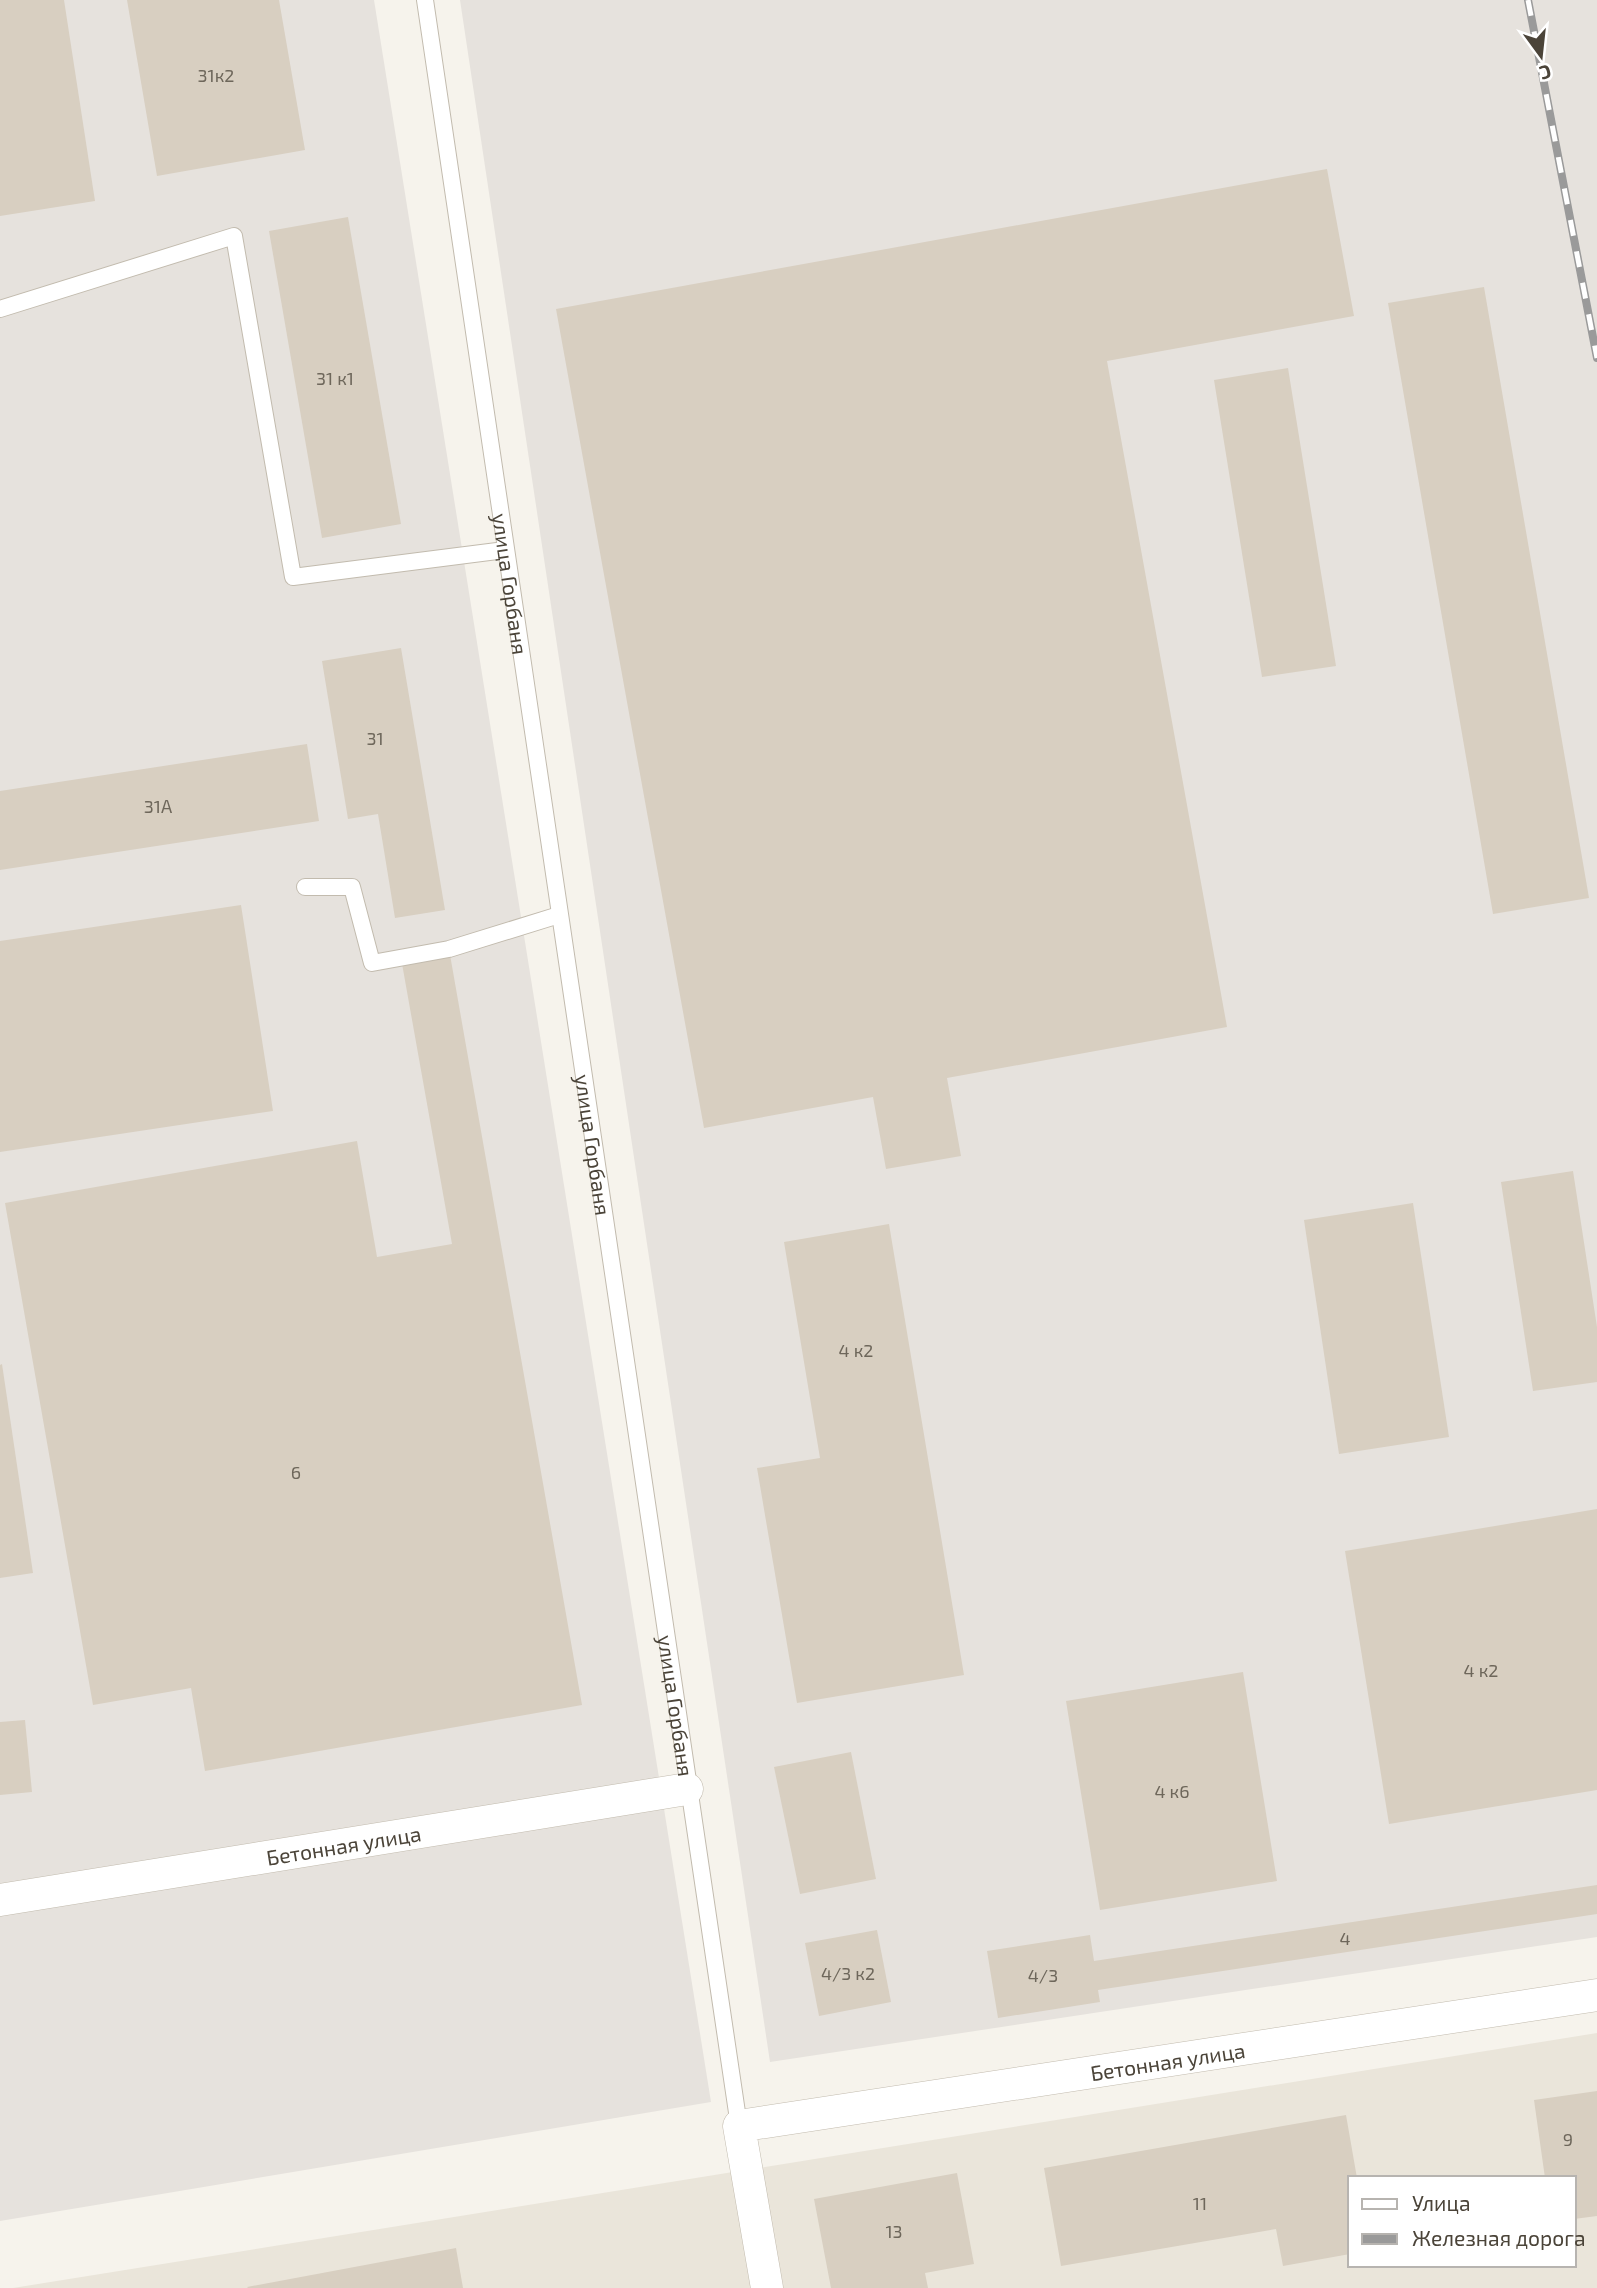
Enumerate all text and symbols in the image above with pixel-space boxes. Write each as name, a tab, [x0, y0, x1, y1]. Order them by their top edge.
north arrow	[1506, 21, 1576, 91]
text: С	[1537, 60, 1554, 85]
house number: 31к2	[198, 64, 234, 86]
house number: 31 к1	[316, 367, 354, 389]
street label: улица Горбаня	[487, 511, 534, 656]
house number: 31	[366, 727, 384, 749]
house number: 31А	[144, 795, 173, 817]
street label: улица Горбаня	[570, 1072, 617, 1217]
house number: 4 к2	[839, 1339, 873, 1361]
house number: 6	[291, 1461, 301, 1483]
street label: улица Горбаня	[653, 1633, 700, 1778]
house number: 4 к2	[1464, 1659, 1498, 1681]
house number: 4 к6	[1154, 1780, 1190, 1802]
street label: Бетонная улица	[264, 1820, 423, 1869]
house number: 4	[1339, 1927, 1351, 1949]
house number: 4/3 к2	[821, 1962, 875, 1984]
house number: 4/3	[1028, 1964, 1058, 1986]
street label: Бетонная улица	[1088, 2036, 1247, 2085]
house number: 9	[1563, 2128, 1573, 2150]
legend	[1348, 2176, 1576, 2267]
text: Улица	[1412, 2190, 1471, 2215]
house number: 11	[1193, 2192, 1207, 2214]
house number: 13	[885, 2220, 903, 2242]
text: Железная дорога	[1412, 2225, 1585, 2250]

